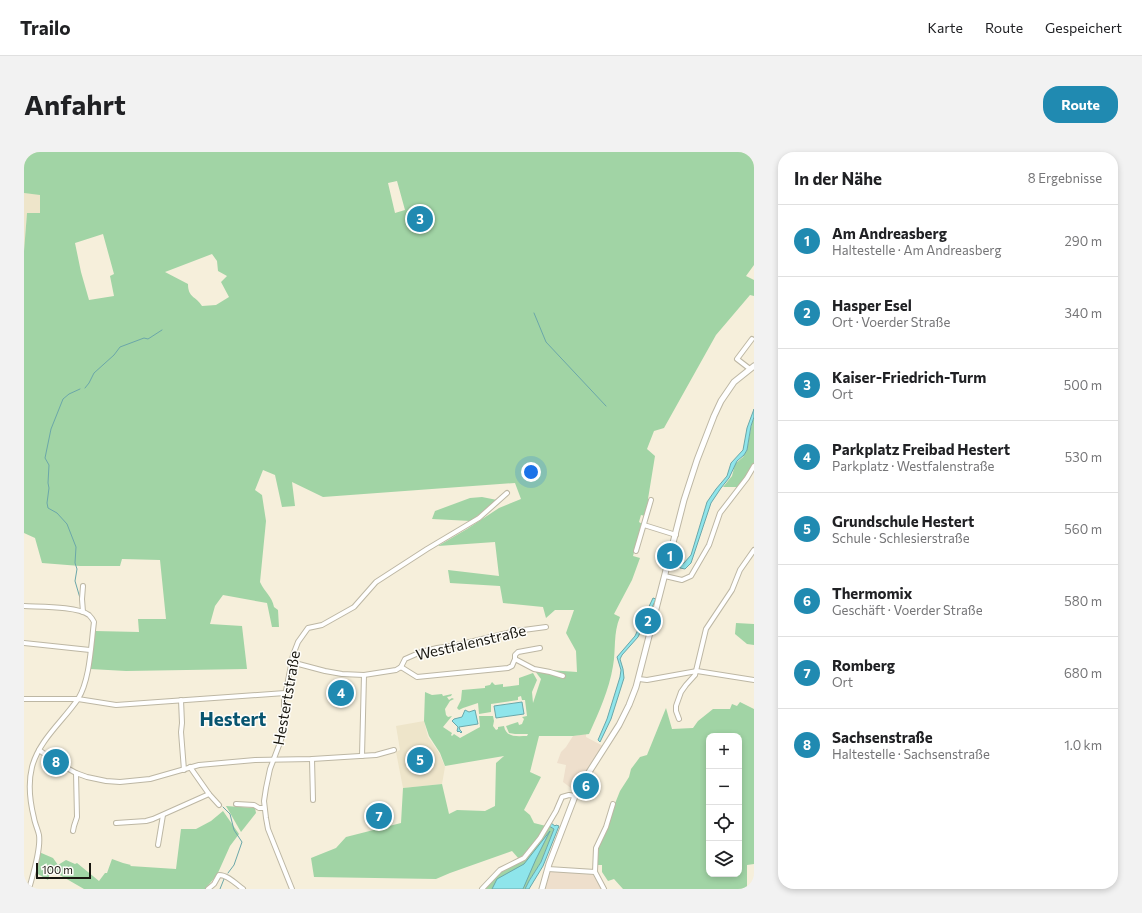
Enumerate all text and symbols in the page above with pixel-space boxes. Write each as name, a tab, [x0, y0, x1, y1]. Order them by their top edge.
text: Trailo	[20, 16, 71, 39]
text: Karte	[928, 19, 963, 36]
text: Route	[985, 19, 1023, 36]
text: Gespeichert	[1045, 19, 1122, 36]
button: Route	[1043, 86, 1118, 123]
text: Anfahrt	[24, 87, 126, 121]
text: In der Nähe	[794, 168, 882, 189]
text: 8 Ergebnisse	[1028, 170, 1102, 186]
pin: 3	[407, 204, 433, 234]
text: Am Andreasberg	[832, 224, 947, 242]
text: 1	[804, 233, 810, 249]
text: 290 m	[1065, 233, 1102, 249]
text: Haltestelle · Am Andreasberg	[832, 242, 1001, 258]
text: Hasper Esel	[832, 296, 912, 314]
text: 2	[803, 305, 811, 321]
text: 340 m	[1064, 305, 1102, 321]
text: Ort · Voerder Straße	[832, 314, 950, 330]
text: Kaiser-Friedrich-Turm	[832, 368, 986, 386]
text: 3	[803, 377, 811, 393]
text: 500 m	[1064, 377, 1102, 393]
text: Ort	[832, 386, 853, 402]
text: Parkplatz Freibad Hestert	[832, 440, 1010, 458]
text: 4	[803, 449, 811, 465]
text: 530 m	[1065, 449, 1102, 465]
text: Parkplatz · Westfalenstraße	[832, 458, 994, 474]
your location	[521, 462, 541, 482]
text: Grundschule Hestert	[832, 512, 974, 530]
text: 5	[803, 521, 811, 537]
text: 560 m	[1064, 521, 1102, 537]
text: Schule · Schlesierstraße	[832, 530, 970, 546]
pin: 1	[657, 541, 683, 571]
text: Thermomix	[832, 584, 912, 602]
text: 6	[803, 593, 811, 609]
text: 580 m	[1064, 593, 1102, 609]
text: Geschäft · Voerder Straße	[832, 602, 983, 618]
pin: 2	[635, 606, 661, 636]
street label: Westfalenstraße	[414, 621, 528, 663]
street label: Hestertstraße	[269, 649, 303, 746]
text: Romberg	[832, 656, 895, 674]
text: 7	[803, 665, 811, 681]
text: 680 m	[1064, 665, 1102, 681]
text: Ort	[832, 674, 853, 690]
pin: 4	[328, 678, 354, 708]
district label: Hestert	[200, 707, 266, 730]
text: Sachsenstraße	[832, 728, 933, 746]
map controls	[706, 733, 742, 877]
button: +	[706, 733, 742, 769]
text: 8	[803, 737, 811, 753]
text: 1.0 km	[1064, 737, 1102, 753]
pin: 5	[407, 745, 433, 775]
text: Haltestelle · Sachsenstraße	[832, 746, 990, 762]
pin: 8	[43, 747, 69, 777]
button: −	[706, 769, 742, 805]
pin: 6	[573, 771, 599, 801]
pin: 7	[366, 801, 392, 831]
button: locate	[706, 805, 742, 841]
button: layers	[706, 841, 742, 877]
scale bar	[36, 861, 91, 880]
text: 100 m	[42, 863, 73, 876]

